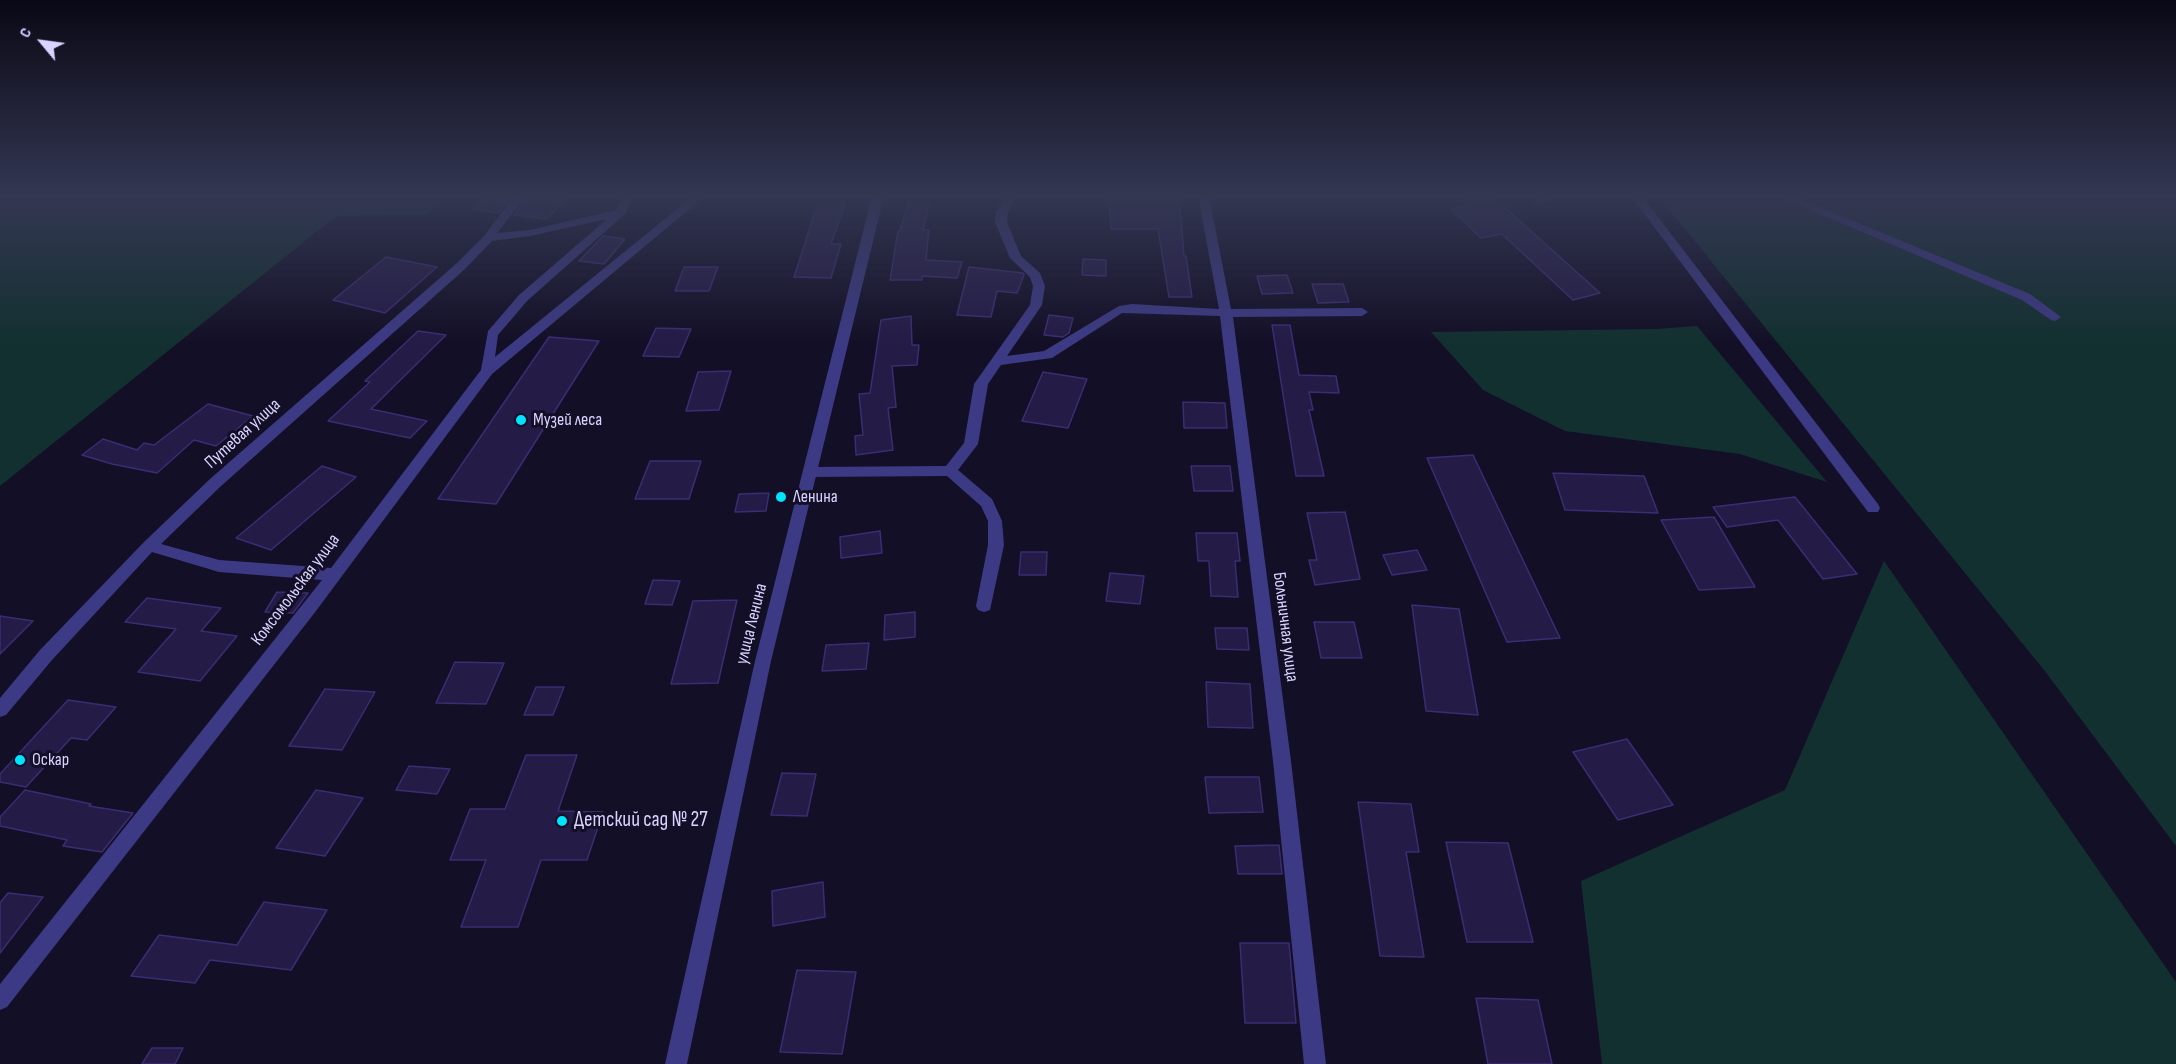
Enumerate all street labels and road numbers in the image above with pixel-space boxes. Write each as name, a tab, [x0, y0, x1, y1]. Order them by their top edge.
street label: Путевая улица	[201, 394, 285, 474]
street label: Комсомольская улица	[247, 530, 345, 650]
street label: Больничная улица	[1268, 571, 1302, 683]
street label: улица Ленина	[732, 581, 772, 667]

